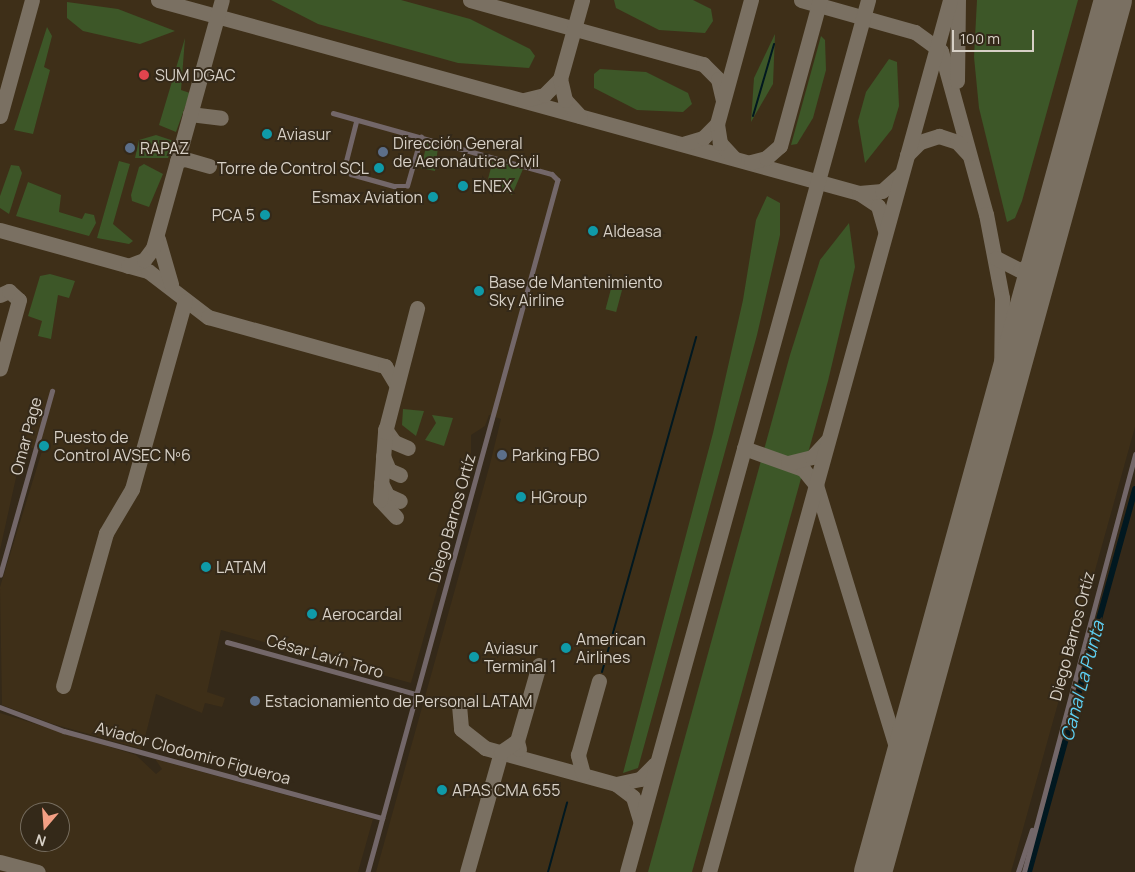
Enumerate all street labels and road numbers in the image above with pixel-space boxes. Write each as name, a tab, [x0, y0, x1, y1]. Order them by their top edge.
street label: Omar Page	[6, 395, 46, 477]
street label: Diego Barros Ortíz	[424, 451, 480, 585]
street label: Diego Barros Ortíz	[1046, 569, 1098, 703]
street label: César Lavín Toro	[264, 630, 386, 682]
street label: Aviador Clodomiro Figueroa	[93, 718, 293, 788]

